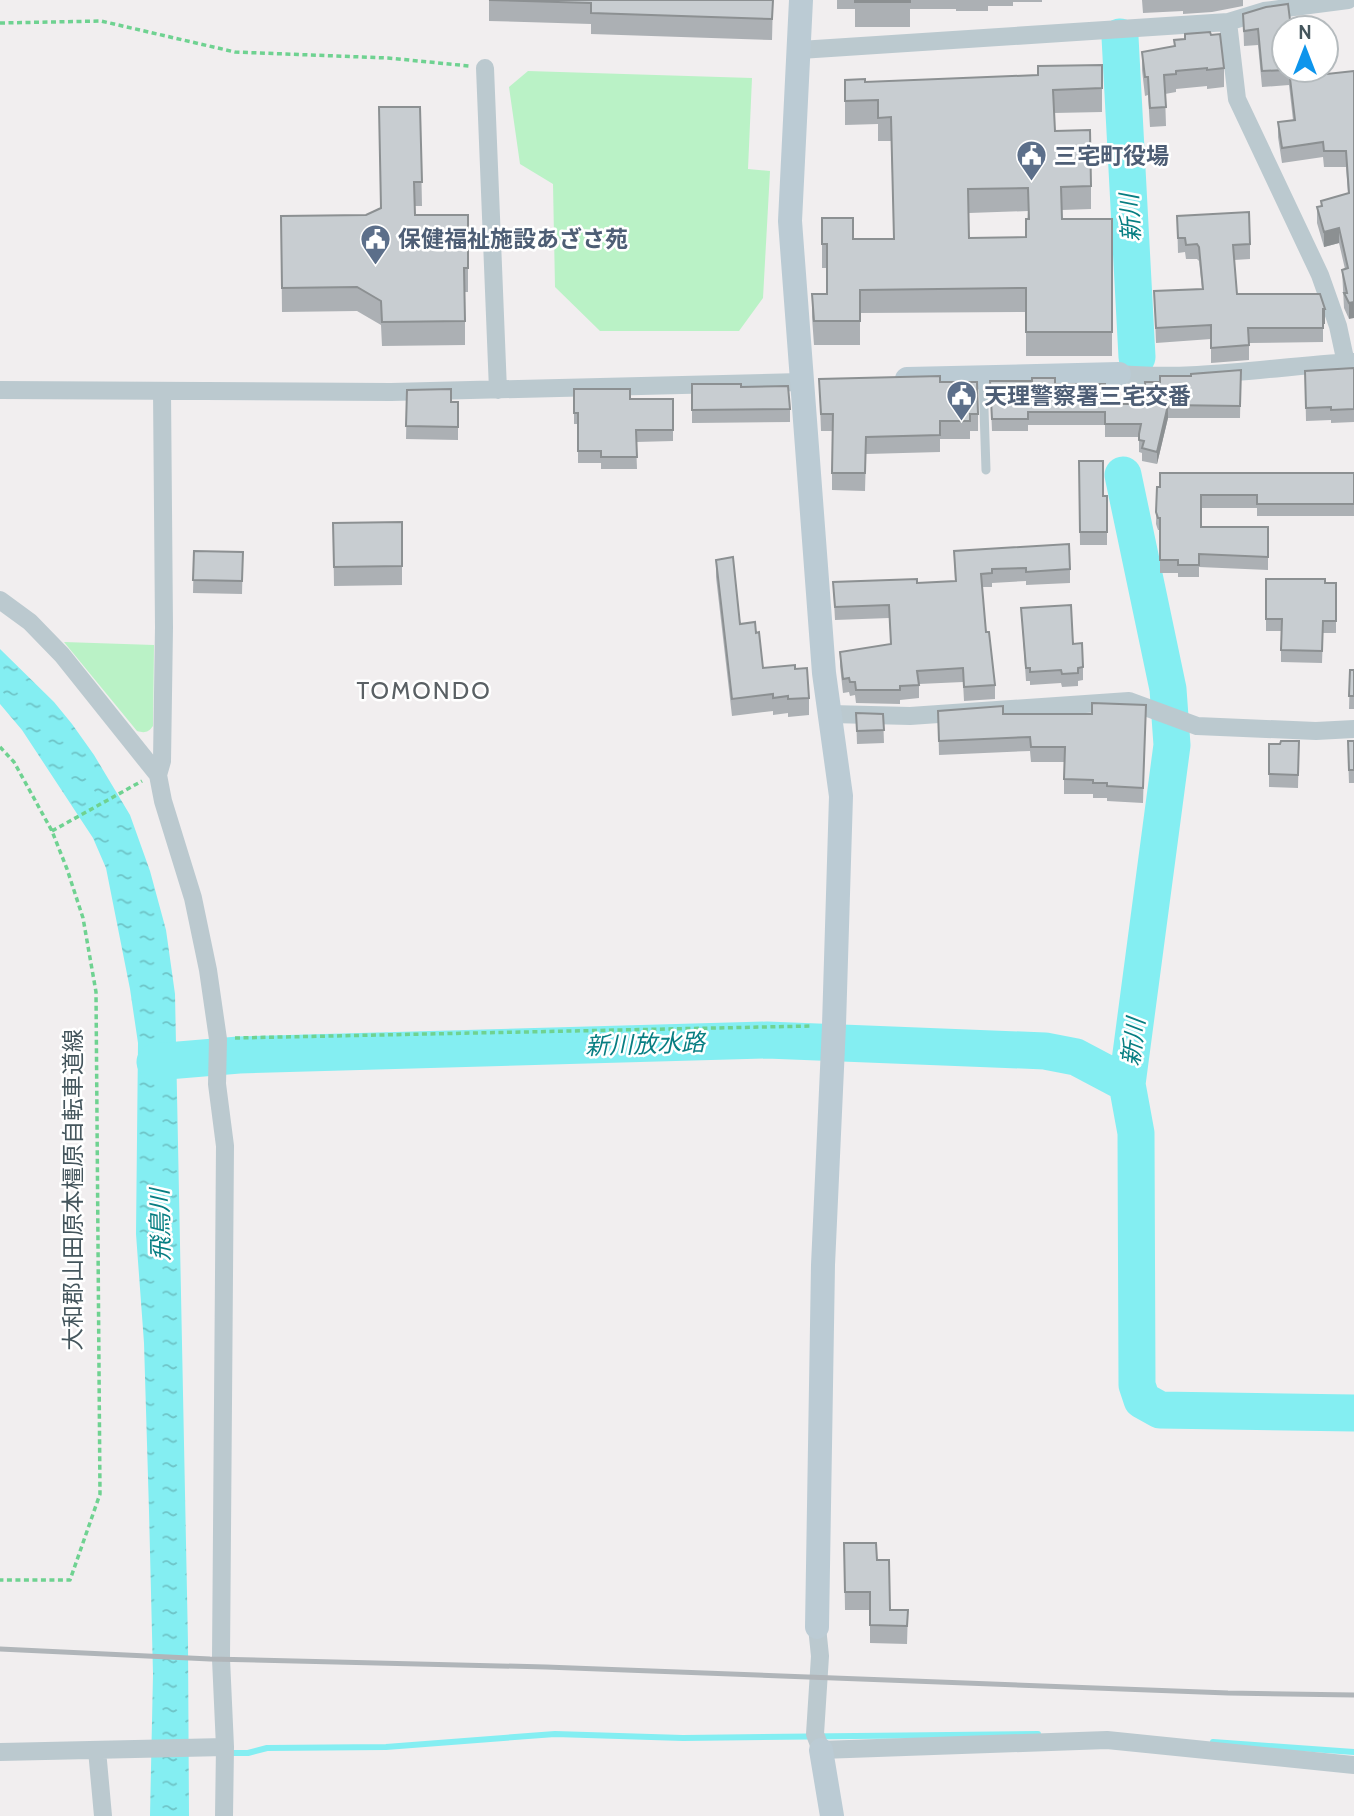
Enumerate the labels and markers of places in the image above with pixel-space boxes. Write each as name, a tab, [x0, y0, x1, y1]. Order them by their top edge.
public building icon: 三宅町役場	[1014, 139, 1048, 183]
place label: 三宅町役場	[1054, 142, 1169, 170]
public building icon: 保健福祉施設あざさ苑	[358, 222, 392, 266]
place label: 保健福祉施設あざさ苑	[398, 225, 628, 253]
public building icon: 天理警察署三宅交番	[944, 379, 978, 423]
place label: 天理警察署三宅交番	[984, 382, 1191, 410]

